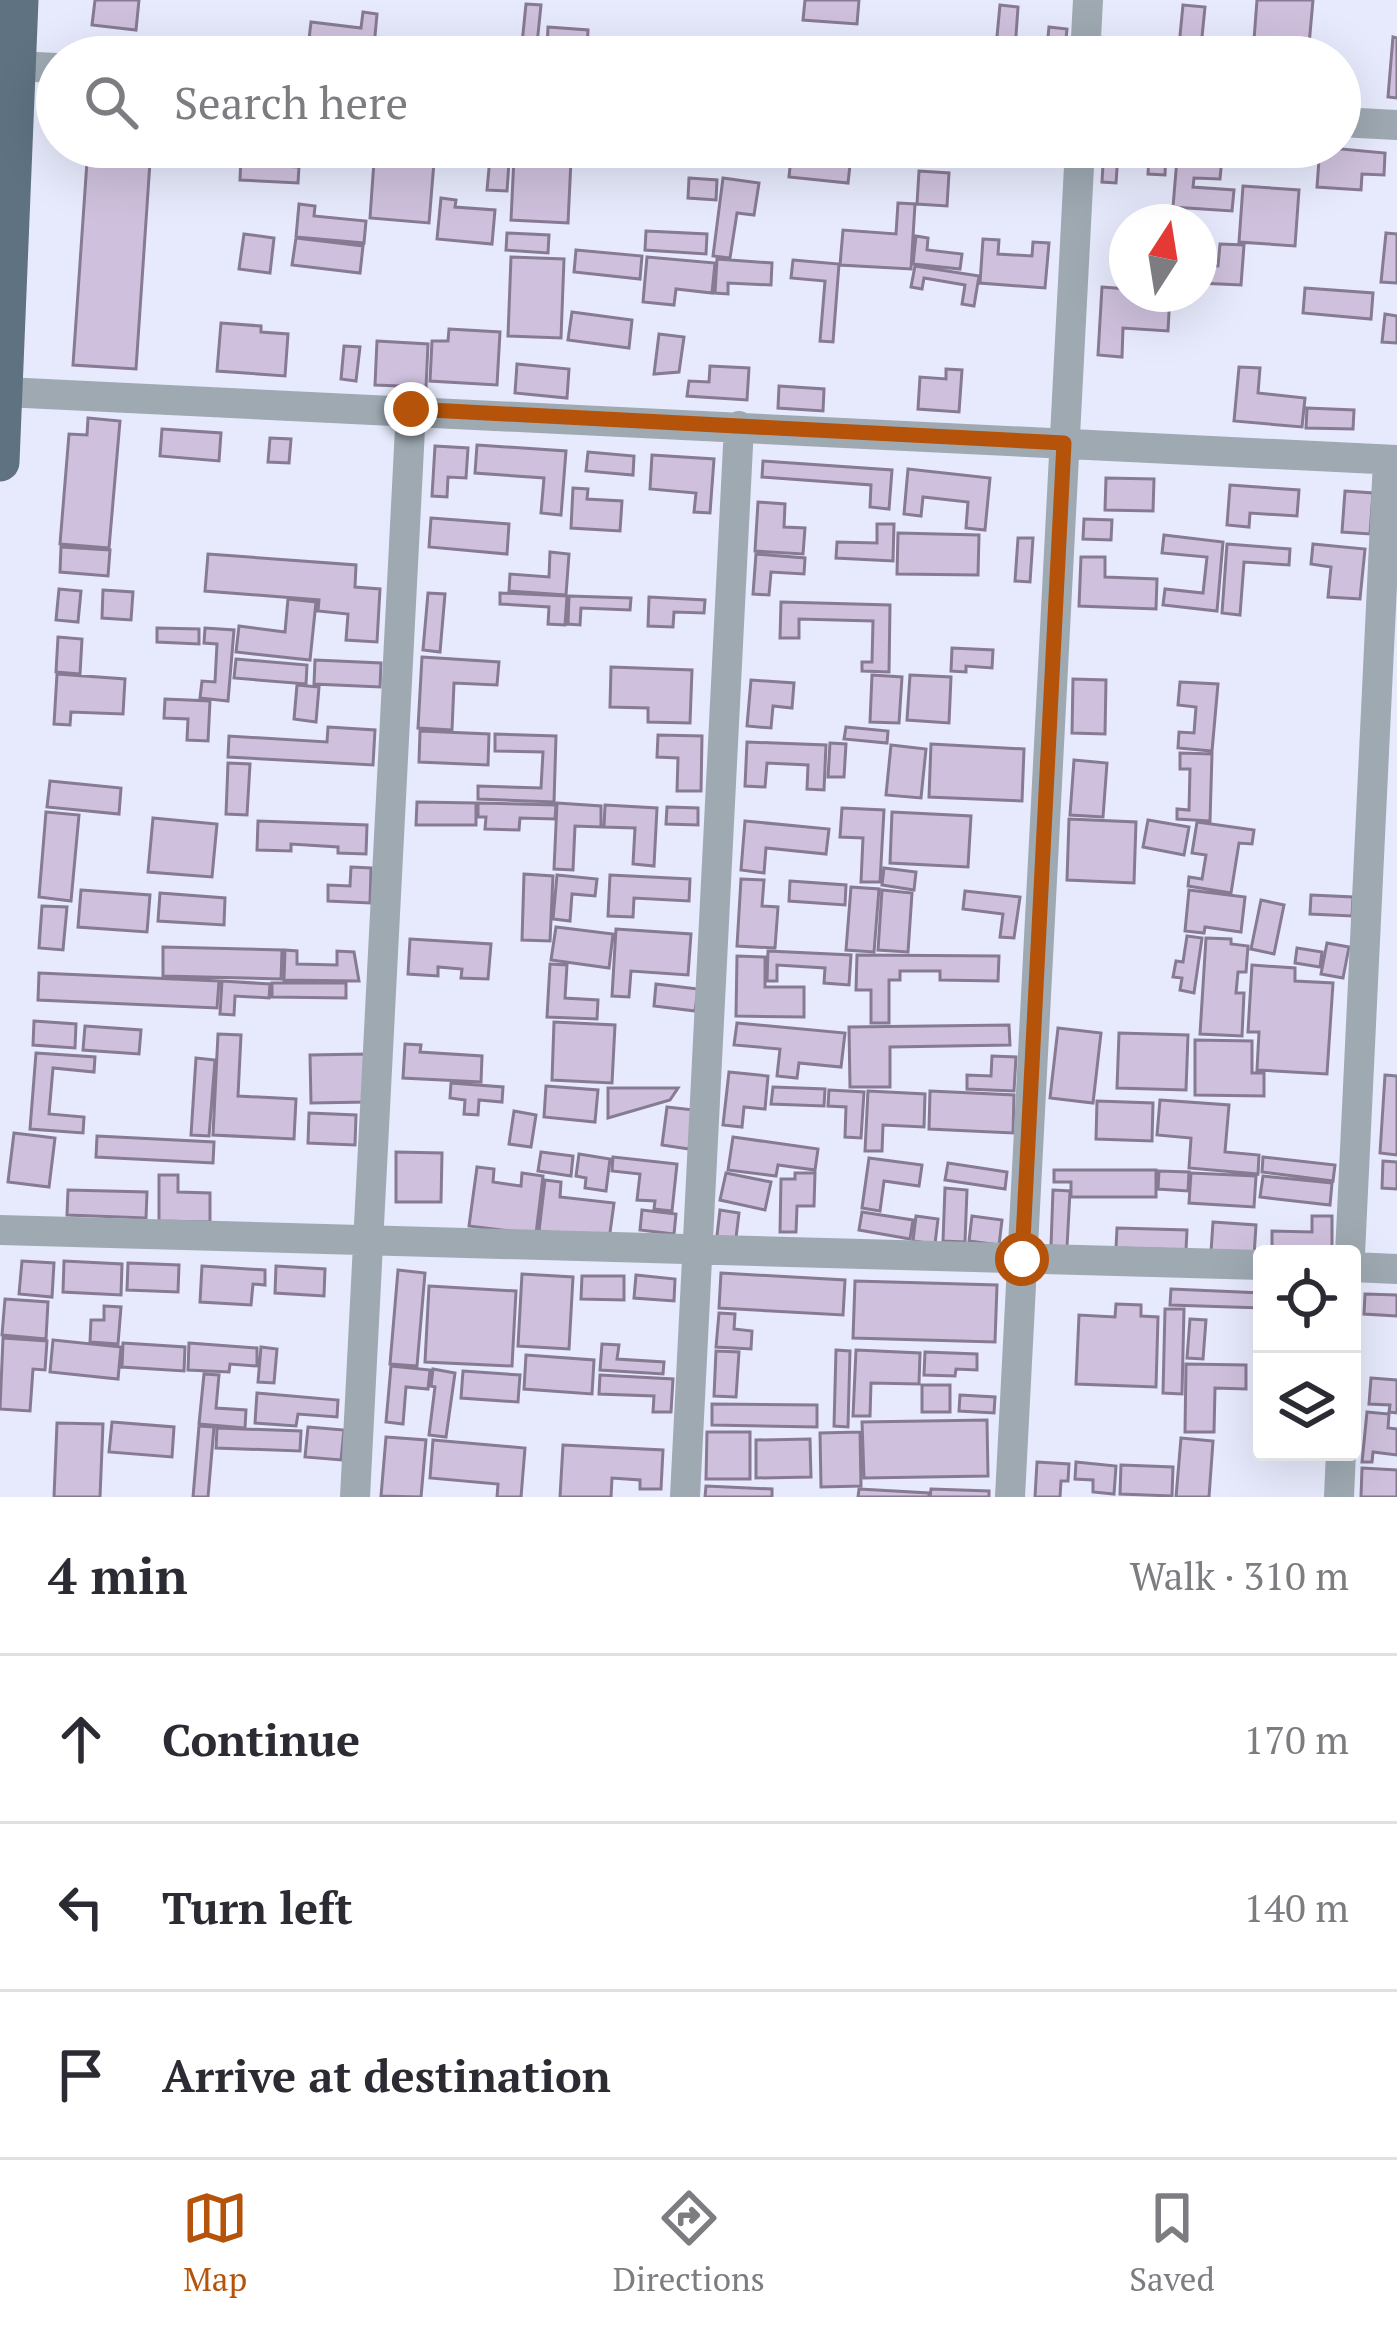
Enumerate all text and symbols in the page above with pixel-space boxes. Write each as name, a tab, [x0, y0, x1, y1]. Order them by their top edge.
search box	[36, 36, 1361, 168]
icon: search	[78, 69, 144, 135]
text: Search here	[174, 72, 408, 132]
north arrow	[1109, 204, 1217, 312]
route end	[384, 382, 438, 436]
route start	[995, 1232, 1049, 1286]
map controls	[1253, 1245, 1361, 1461]
button: locate	[1253, 1245, 1361, 1353]
button: layers	[1253, 1353, 1361, 1461]
text: 4 min	[48, 1541, 188, 1609]
text: Walk · 310 m	[1130, 1549, 1349, 1601]
icon: ahead	[48, 1706, 114, 1772]
text: Continue	[162, 1709, 360, 1769]
text: 170 m	[1244, 1713, 1349, 1765]
icon: left	[48, 1874, 114, 1940]
text: Turn left	[162, 1877, 353, 1937]
text: 140 m	[1244, 1881, 1349, 1933]
icon: arrive	[48, 2042, 114, 2108]
text: Arrive at destination	[162, 2045, 611, 2105]
tab: Map	[182, 2185, 248, 2300]
tab: Directions	[613, 2185, 765, 2300]
tab: Saved	[1129, 2185, 1215, 2300]

